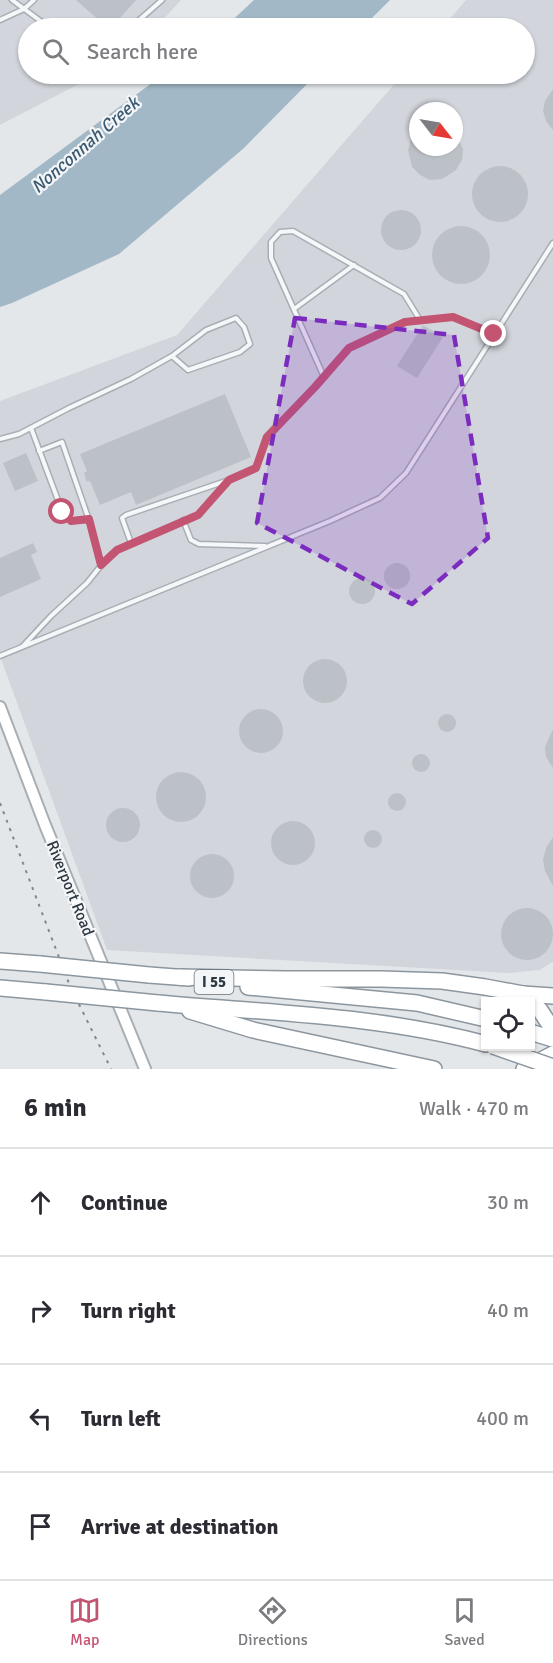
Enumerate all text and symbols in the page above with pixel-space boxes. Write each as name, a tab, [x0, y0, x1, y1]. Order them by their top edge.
search box	[18, 18, 535, 84]
icon: search	[39, 35, 72, 68]
text: Search here	[87, 38, 198, 65]
water label: Nonconnah Creek	[26, 91, 145, 198]
north arrow	[409, 102, 463, 156]
route end	[480, 320, 506, 346]
route start	[48, 498, 74, 524]
street label: Riverport Road	[42, 838, 98, 939]
road number: I 55	[194, 970, 234, 994]
map controls	[481, 997, 535, 1051]
button: locate	[481, 997, 535, 1051]
text: 6 min	[24, 1092, 87, 1124]
text: Walk · 470 m	[419, 1096, 529, 1121]
icon: ahead	[24, 1186, 57, 1219]
text: Continue	[81, 1189, 168, 1216]
text: 30 m	[487, 1190, 529, 1215]
icon: right	[24, 1294, 57, 1327]
text: Turn right	[81, 1297, 176, 1324]
text: 40 m	[487, 1298, 529, 1323]
icon: left	[24, 1402, 57, 1435]
text: Turn left	[81, 1405, 161, 1432]
text: 400 m	[476, 1406, 529, 1431]
icon: arrive	[24, 1510, 57, 1543]
text: Arrive at destination	[81, 1513, 278, 1540]
tab: Map	[68, 1594, 101, 1650]
tab: Directions	[238, 1594, 308, 1650]
tab: Saved	[444, 1594, 485, 1650]

